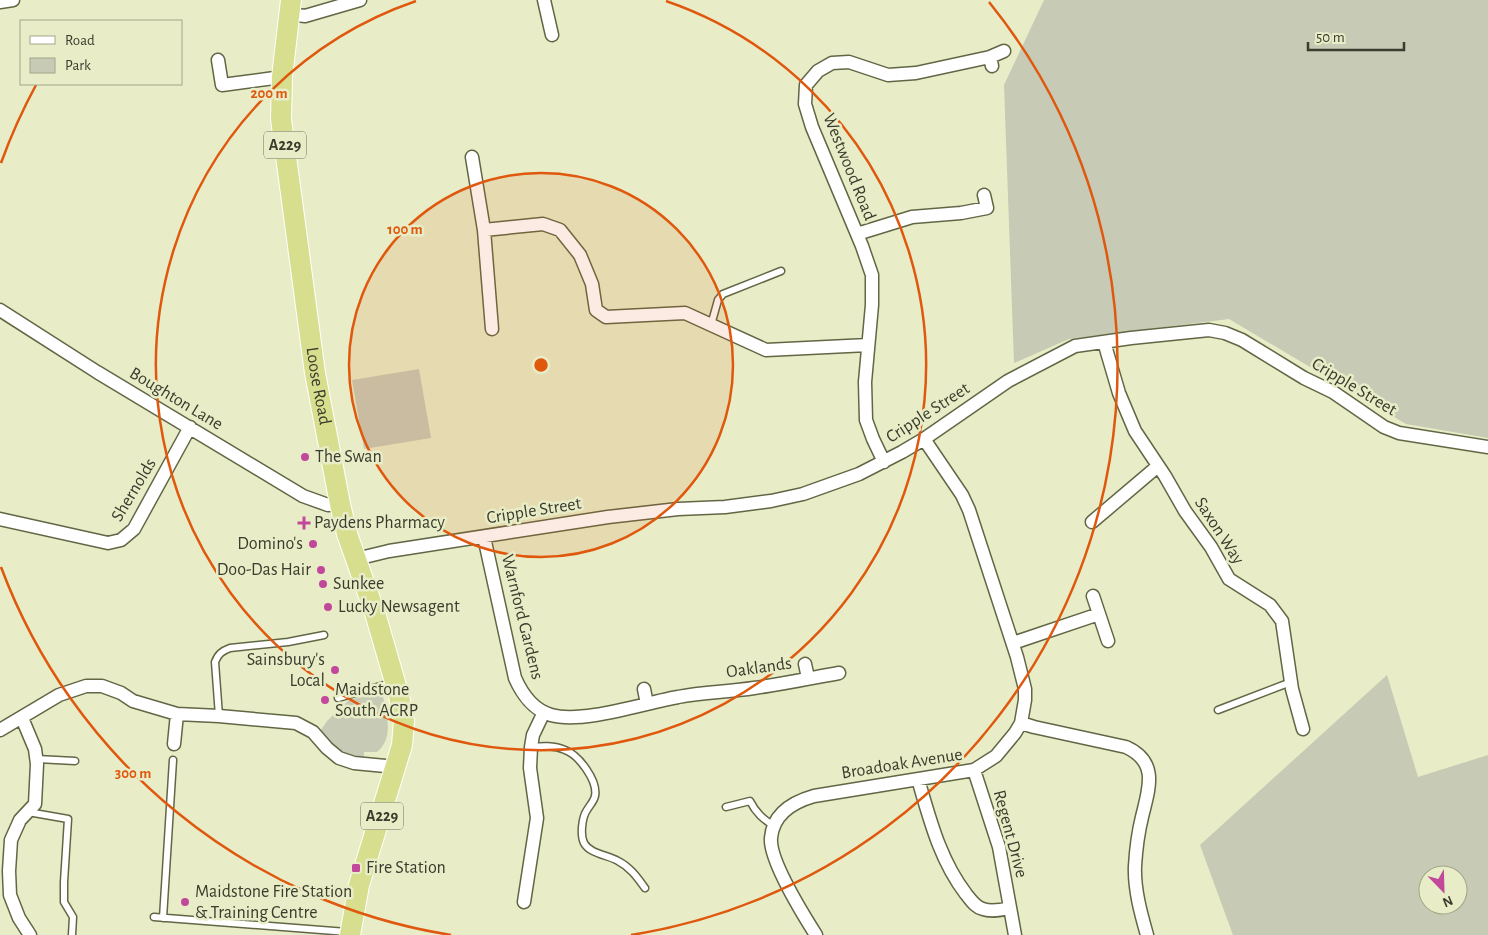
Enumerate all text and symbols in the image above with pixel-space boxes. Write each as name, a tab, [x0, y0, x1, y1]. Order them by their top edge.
legend	[20, 20, 182, 85]
scale bar	[1308, 20, 1404, 52]
text: 50 m	[1316, 30, 1345, 45]
text: Road	[65, 33, 95, 48]
text: Park	[65, 58, 91, 73]
text: 200 m	[250, 86, 288, 101]
street label: Westwood Road	[819, 111, 879, 223]
road number: A229	[264, 132, 306, 158]
text: 100 m	[387, 222, 423, 237]
street label: Loose Road	[303, 346, 334, 426]
street label: Cripple Street	[1308, 355, 1400, 419]
centre of rings	[532, 356, 550, 374]
street label: Boughton Lane	[126, 364, 226, 434]
street label: Cripple Street	[883, 379, 973, 447]
place label: The Swan	[315, 448, 382, 466]
marker: The Swan	[299, 451, 311, 463]
street label: Shernolds	[108, 455, 160, 525]
street label: Saxon Way	[1191, 494, 1247, 568]
street label: Cripple Street	[485, 495, 583, 527]
place label: Paydens Pharmacy	[314, 514, 445, 532]
marker: Paydens Pharmacy	[298, 517, 310, 529]
place label: Domino's	[237, 535, 303, 553]
marker: Domino's	[307, 538, 319, 550]
street label: Warnford Gardens	[498, 553, 546, 681]
place label: Doo-Das Hair	[217, 561, 311, 579]
marker: Doo-Das Hair	[315, 564, 327, 576]
place label: Sunkee	[333, 575, 384, 593]
marker: Sunkee	[317, 578, 329, 590]
place label: Lucky Newsagent	[338, 598, 460, 616]
marker: Lucky Newsagent	[322, 601, 334, 613]
place label: Sainsbury's Local	[247, 651, 325, 690]
street label: Oaklands	[725, 655, 793, 681]
marker: Sainsbury's Local	[329, 664, 341, 676]
place label: Maidstone South ACRP	[335, 681, 418, 720]
marker: Maidstone South ACRP	[319, 694, 331, 706]
street label: Broadoak Avenue	[840, 746, 964, 782]
text: 300 m	[115, 766, 151, 781]
street label: Regent Drive	[990, 788, 1030, 880]
road number: A229	[361, 802, 403, 829]
place label: Fire Station	[366, 859, 446, 877]
marker: Fire Station	[350, 862, 362, 874]
north arrow	[1418, 865, 1468, 915]
place label: Maidstone Fire Station & Training Centre	[195, 883, 352, 922]
text: N	[1440, 893, 1455, 909]
marker: Maidstone Fire Station & Training Centre	[179, 896, 191, 908]

